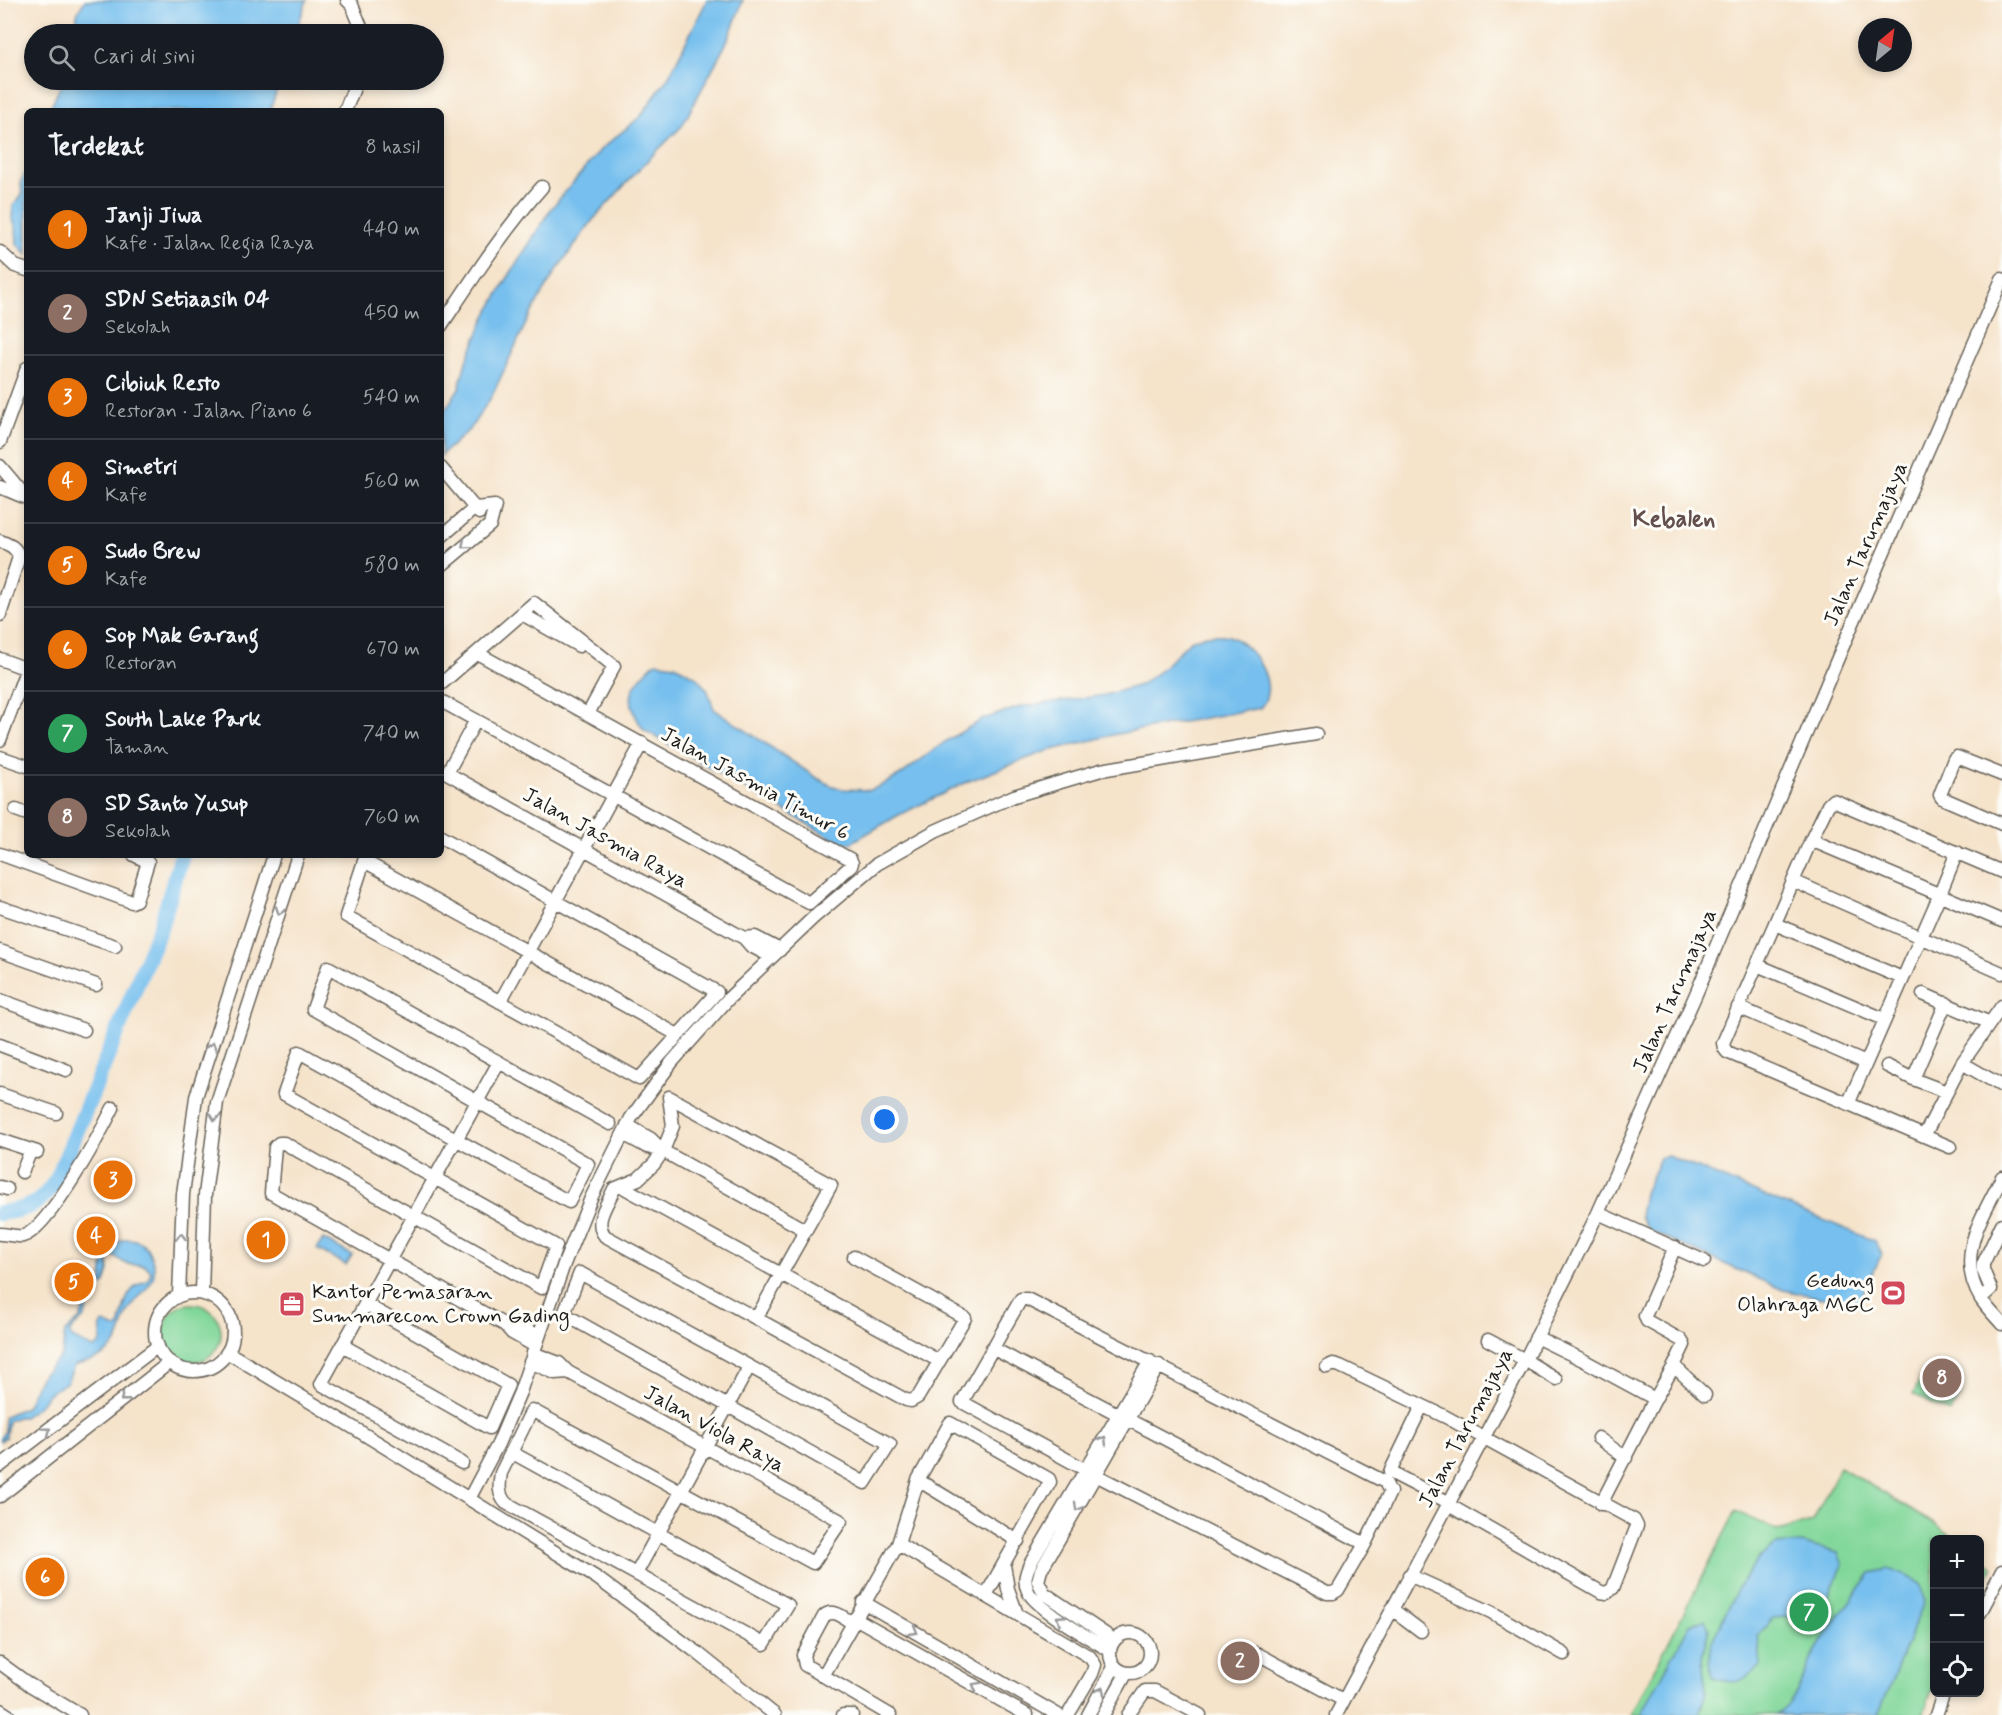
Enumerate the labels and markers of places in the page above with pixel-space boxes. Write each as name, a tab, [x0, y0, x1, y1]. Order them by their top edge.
pin: 3	[94, 1158, 132, 1202]
pin: 4	[76, 1214, 116, 1258]
pin: 1	[246, 1218, 286, 1262]
pin: 5	[54, 1260, 94, 1304]
place label: Gedung Olahraga MGC	[1737, 1267, 1874, 1319]
place label: Kantor Pemasaran Summarecon Crown Gading	[312, 1278, 570, 1331]
sports icon: Gedung Olahraga MGC	[1878, 1278, 1908, 1308]
office icon: Kantor Pemasaran Summarecon Crown Gading	[277, 1289, 307, 1319]
pin: 8	[1922, 1356, 1962, 1400]
pin: 6	[26, 1554, 64, 1600]
pin: 7	[1790, 1590, 1828, 1634]
pin: 2	[1220, 1638, 1260, 1684]

